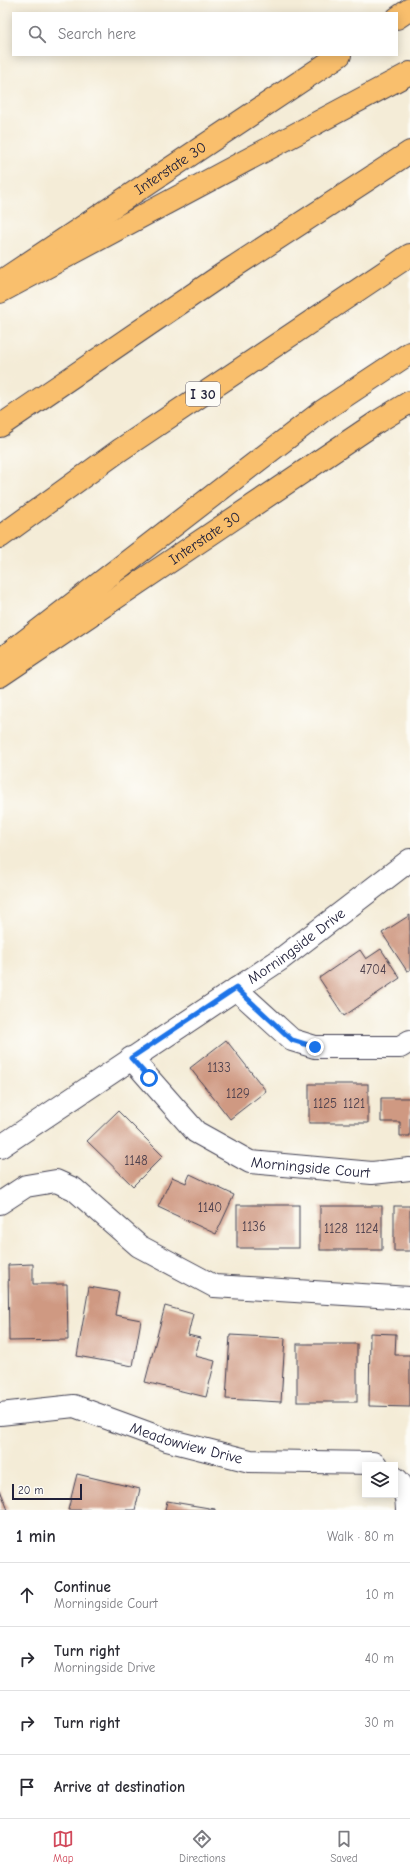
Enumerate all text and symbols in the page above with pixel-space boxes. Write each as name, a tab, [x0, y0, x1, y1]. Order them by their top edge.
search box	[12, 12, 398, 56]
icon: search	[26, 23, 48, 45]
text: Search here	[58, 25, 136, 43]
street label: Interstate 30	[131, 138, 210, 199]
road number: I 30	[186, 382, 220, 406]
street label: Interstate 30	[166, 507, 244, 569]
street label: Morningside Drive	[244, 904, 349, 988]
house number: 4704	[360, 962, 386, 977]
route end	[306, 1038, 324, 1056]
house number: 1133	[207, 1060, 231, 1075]
route start	[140, 1069, 158, 1087]
house number: 1129	[226, 1086, 250, 1101]
house number: 1125	[313, 1096, 337, 1111]
house number: 1121	[343, 1096, 365, 1111]
house number: 1148	[124, 1153, 148, 1168]
street label: Morningside Court	[250, 1153, 372, 1182]
house number: 1140	[198, 1200, 222, 1215]
house number: 1136	[242, 1219, 266, 1234]
house number: 1128	[324, 1221, 348, 1236]
house number: 1124	[355, 1221, 379, 1236]
street label: Meadowview Drive	[128, 1418, 245, 1468]
map controls	[362, 1462, 398, 1498]
button: layers	[362, 1462, 398, 1498]
scale bar	[12, 1482, 82, 1501]
text: 20 m	[18, 1484, 43, 1497]
text: 1 min	[16, 1527, 56, 1546]
text: Walk · 80 m	[327, 1529, 394, 1544]
text: Continue	[54, 1578, 111, 1596]
icon: ahead	[16, 1584, 38, 1606]
text: 10 m	[366, 1587, 394, 1602]
text: Morningside Court	[54, 1596, 158, 1611]
text: Turn right	[54, 1642, 120, 1660]
icon: right	[16, 1648, 38, 1670]
text: 40 m	[365, 1651, 394, 1666]
text: Morningside Drive	[54, 1660, 155, 1675]
icon: right	[16, 1712, 38, 1734]
text: Turn right	[54, 1714, 120, 1732]
text: 30 m	[364, 1715, 394, 1730]
icon: arrive	[16, 1776, 38, 1798]
text: Arrive at destination	[54, 1778, 185, 1796]
tab: Map	[52, 1828, 74, 1865]
tab: Directions	[179, 1828, 226, 1865]
tab: Saved	[330, 1828, 358, 1865]

